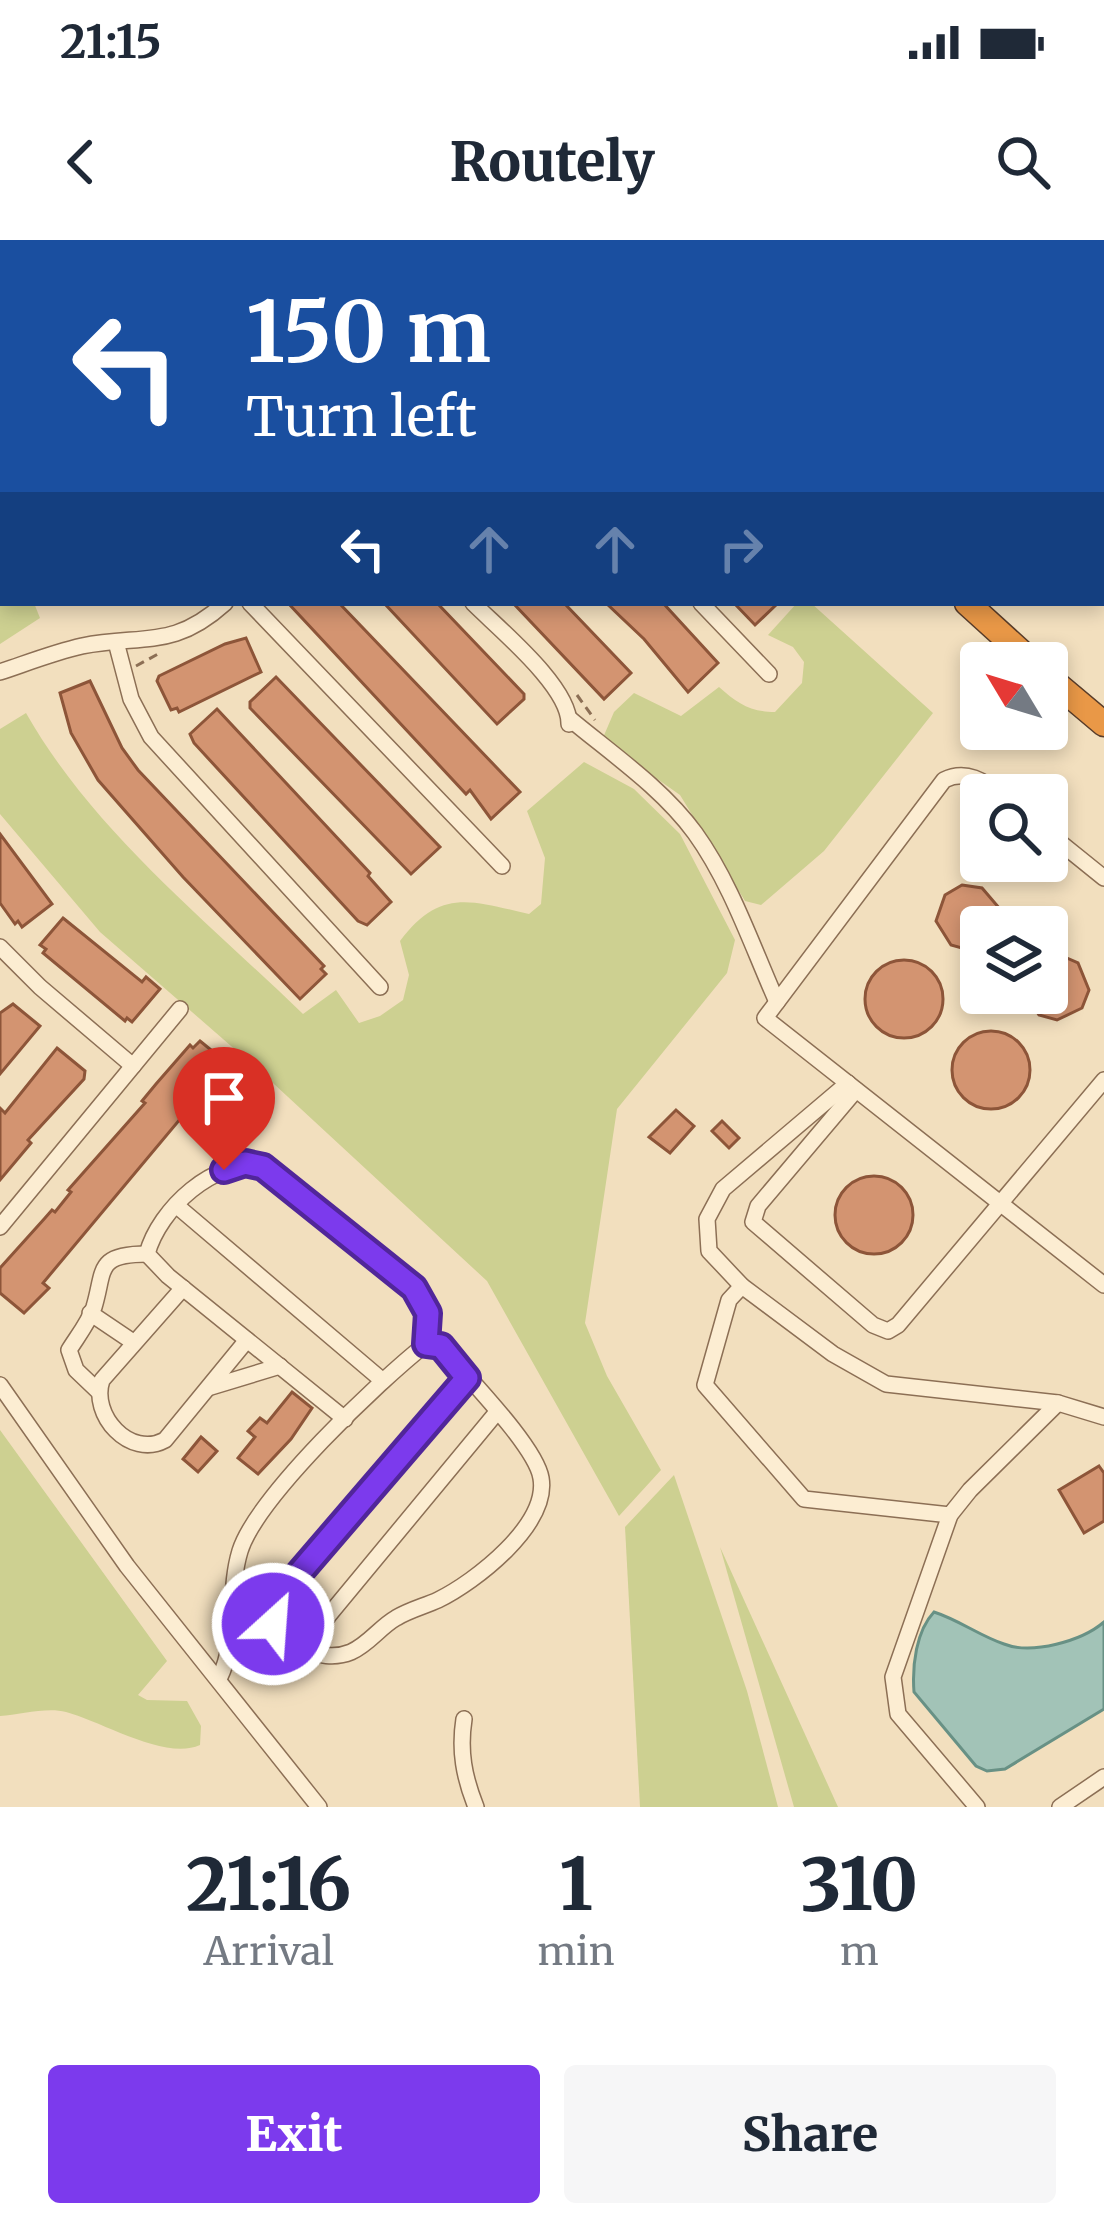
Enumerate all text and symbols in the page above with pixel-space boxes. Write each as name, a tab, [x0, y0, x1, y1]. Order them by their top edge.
text: 21:15	[60, 14, 162, 70]
text: Routely	[449, 128, 655, 196]
icon: back	[48, 129, 114, 195]
icon: search	[990, 129, 1056, 195]
text: 150 m	[246, 279, 491, 385]
icon: left	[48, 288, 204, 444]
text: Turn left	[246, 383, 477, 451]
icon: left	[330, 516, 396, 582]
icon: ahead	[456, 516, 522, 582]
icon: ahead	[582, 516, 648, 582]
icon: right	[708, 516, 774, 582]
north arrow	[960, 642, 1068, 750]
map controls	[960, 642, 1068, 1014]
button: search	[960, 774, 1068, 882]
button: layers	[960, 906, 1068, 1014]
pin	[173, 1047, 275, 1170]
icon: arrive	[191, 1065, 257, 1131]
position arrow	[210, 1561, 336, 1687]
text: 21:16	[186, 1839, 351, 1930]
text: 1	[559, 1839, 593, 1930]
text: 310	[801, 1839, 918, 1930]
text: Arrival	[204, 1927, 334, 1976]
text: min	[537, 1927, 615, 1976]
text: m	[840, 1927, 879, 1976]
button: Exit	[48, 2065, 540, 2203]
button: Share	[564, 2065, 1056, 2203]

